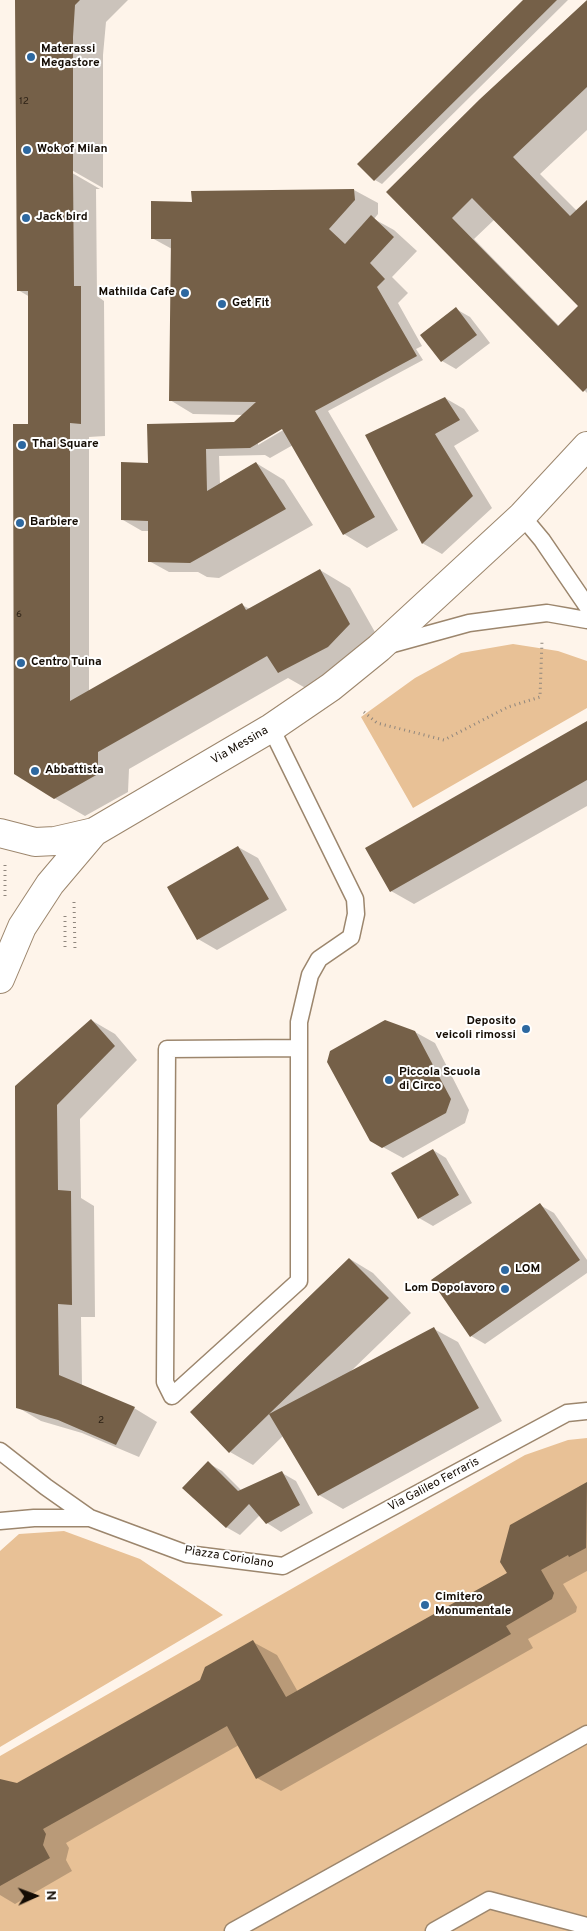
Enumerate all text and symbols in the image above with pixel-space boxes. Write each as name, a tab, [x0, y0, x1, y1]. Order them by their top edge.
place label: Materassi Megastore	[41, 43, 100, 71]
marker: Materassi Megastore	[25, 51, 37, 63]
house number: 12	[19, 96, 29, 108]
place label: Wok of Milan	[37, 143, 108, 157]
marker: Wok of Milan	[21, 144, 33, 156]
place label: Jack bird	[36, 211, 88, 225]
marker: Jack bird	[20, 212, 32, 224]
place label: Mathilda Cafe	[99, 286, 175, 300]
marker: Mathilda Cafe	[179, 287, 191, 299]
place label: Get Fit	[232, 297, 270, 311]
marker: Get Fit	[216, 298, 228, 310]
place label: Thai Square	[32, 438, 99, 452]
marker: Thai Square	[16, 439, 28, 451]
place label: Barbiere	[30, 516, 78, 530]
marker: Barbiere	[14, 517, 26, 529]
house number: 6	[16, 609, 22, 621]
place label: Centro Tuina	[31, 656, 102, 670]
marker: Centro Tuina	[15, 657, 27, 669]
street label: Via Messina	[209, 724, 271, 768]
place label: Abbattista	[45, 764, 104, 778]
marker: Abbattista	[29, 765, 41, 777]
place label: Deposito veicoli rimossi	[435, 1015, 516, 1043]
marker: Deposito veicoli rimossi	[520, 1023, 532, 1035]
place label: Piccola Scuola di Circo	[399, 1066, 481, 1094]
marker: Piccola Scuola di Circo	[383, 1074, 395, 1086]
place label: LOM	[515, 1263, 540, 1277]
marker: LOM	[499, 1264, 511, 1276]
place label: Lom Dopolavoro	[404, 1282, 495, 1296]
marker: Lom Dopolavoro	[499, 1283, 511, 1295]
house number: 2	[98, 1415, 104, 1427]
street label: Via Galileo Ferraris	[386, 1455, 482, 1515]
street label: Piazza Coriolano	[183, 1544, 275, 1572]
place label: Cimitero Monumentale	[435, 1591, 511, 1619]
marker: Cimitero Monumentale	[419, 1599, 431, 1611]
north arrow	[10, 1871, 60, 1921]
text: N	[42, 1890, 59, 1901]

